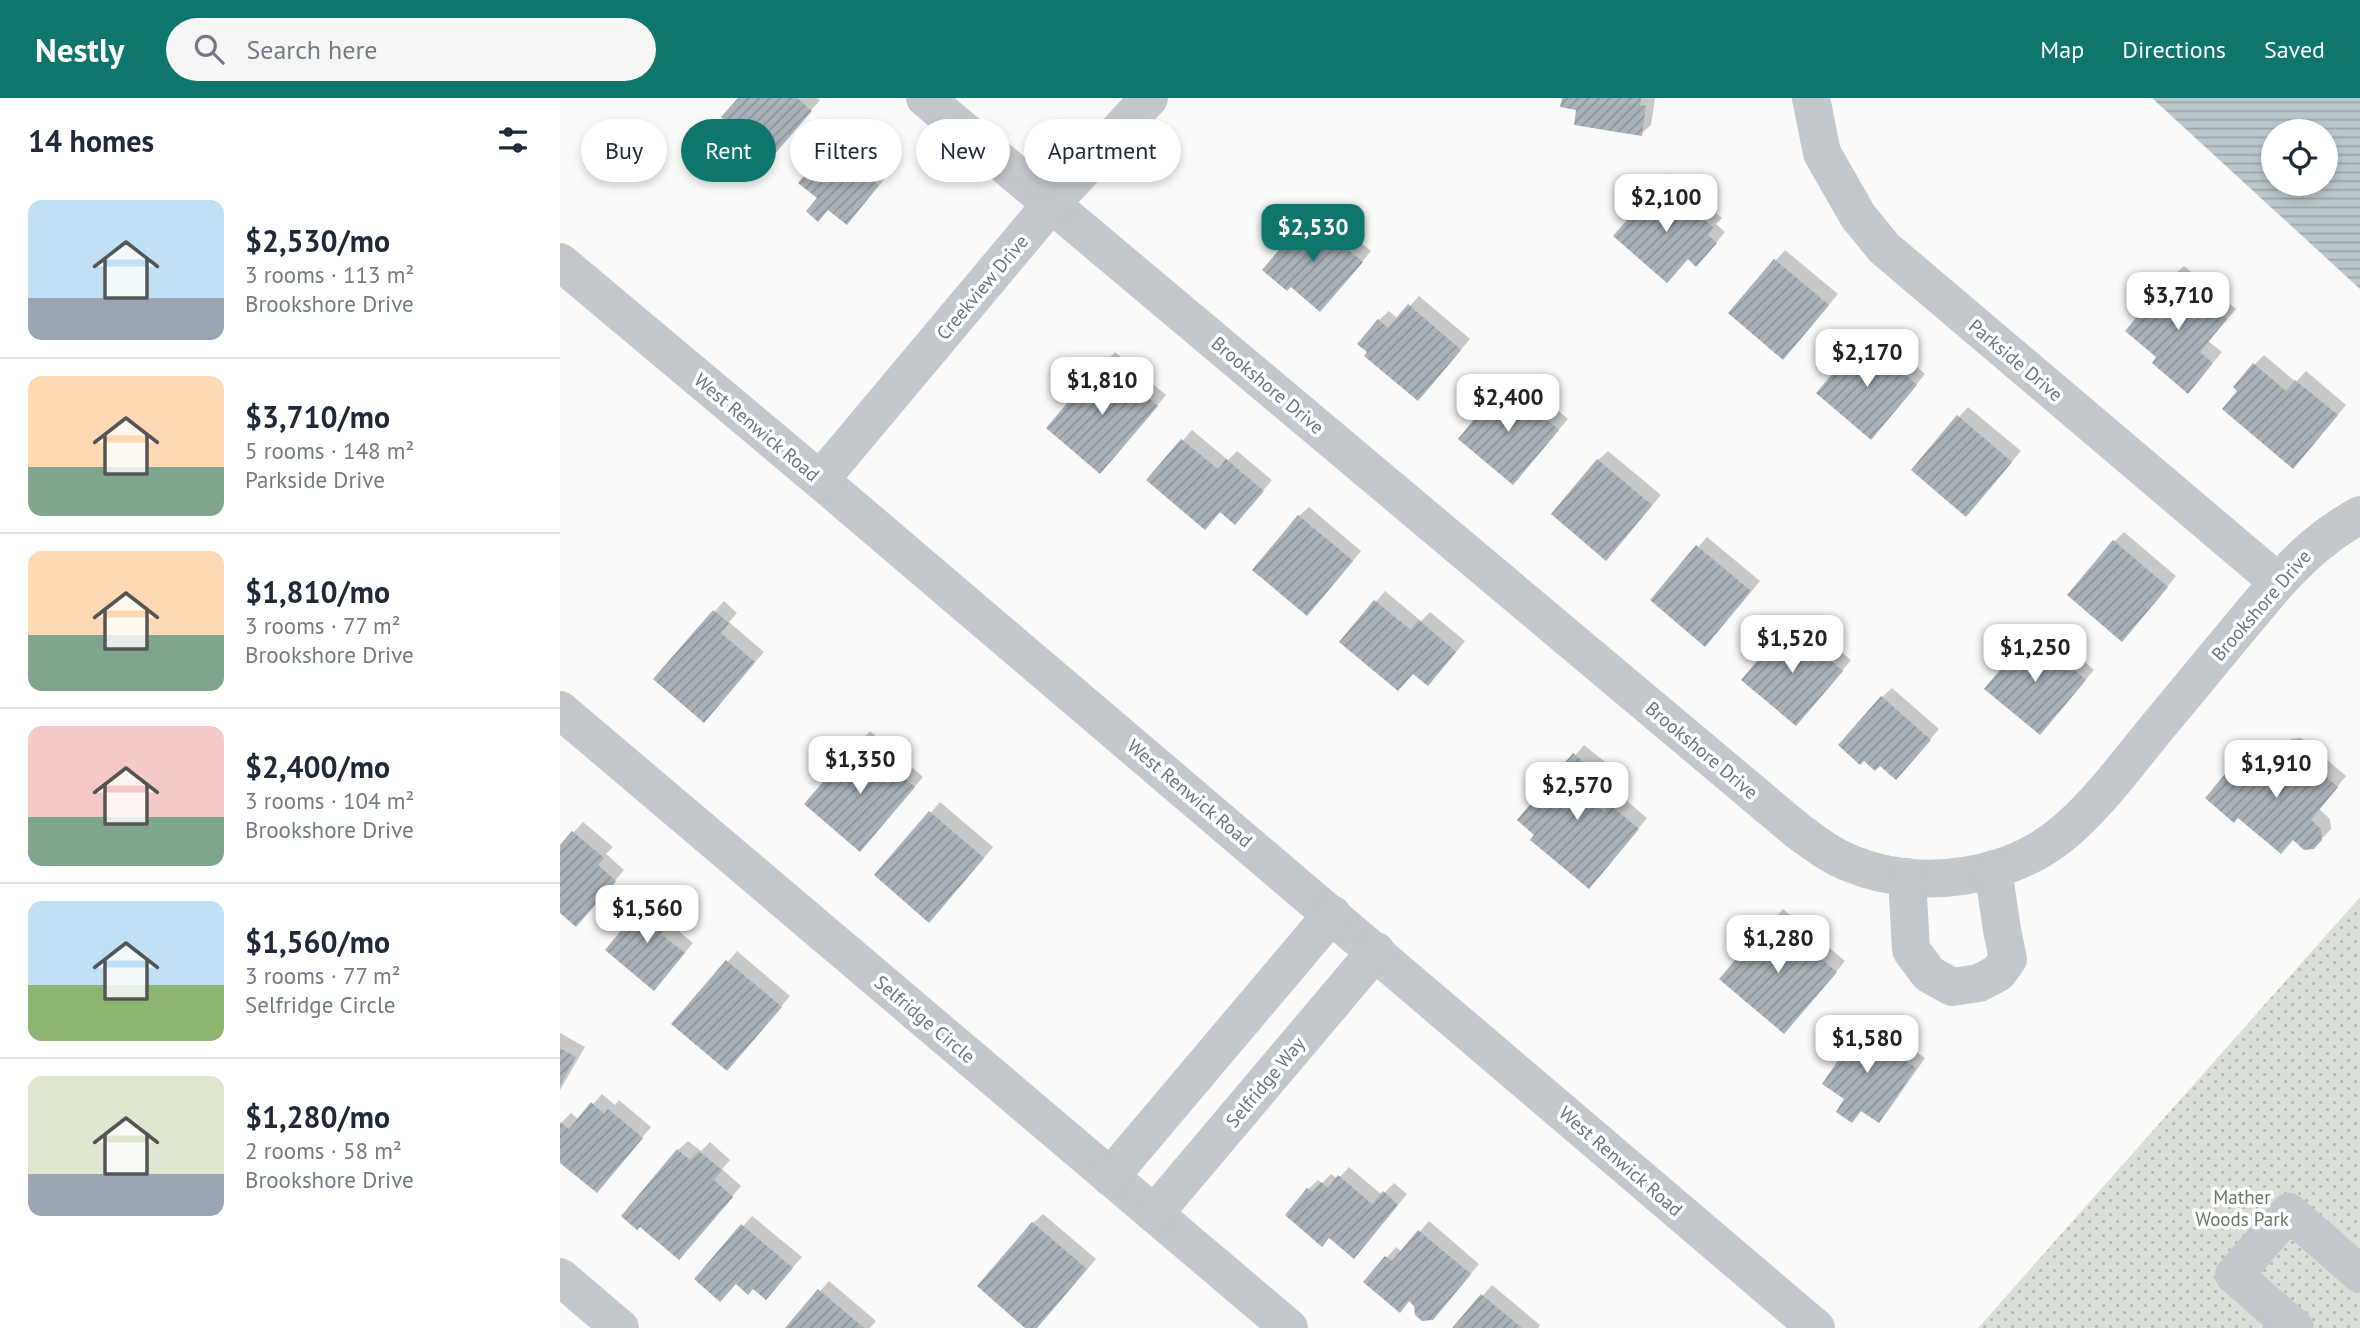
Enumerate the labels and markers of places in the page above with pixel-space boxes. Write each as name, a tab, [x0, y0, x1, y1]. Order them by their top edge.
pin: $2,100	[1609, 174, 1723, 234]
pin: $2,530	[1256, 204, 1370, 264]
pin: $3,710	[2121, 272, 2235, 332]
pin: $2,170	[1810, 330, 1924, 389]
pin: $1,810	[1045, 358, 1159, 417]
pin: $2,400	[1451, 374, 1565, 434]
pin: $1,520	[1735, 616, 1849, 675]
pin: $1,250	[1978, 624, 2092, 684]
pin: $1,350	[803, 736, 917, 796]
pin: $1,910	[2219, 740, 2333, 800]
pin: $2,570	[1520, 762, 1634, 822]
pin: $1,560	[590, 886, 704, 945]
pin: $1,280	[1721, 916, 1835, 975]
pin: $1,580	[1810, 1016, 1924, 1075]

